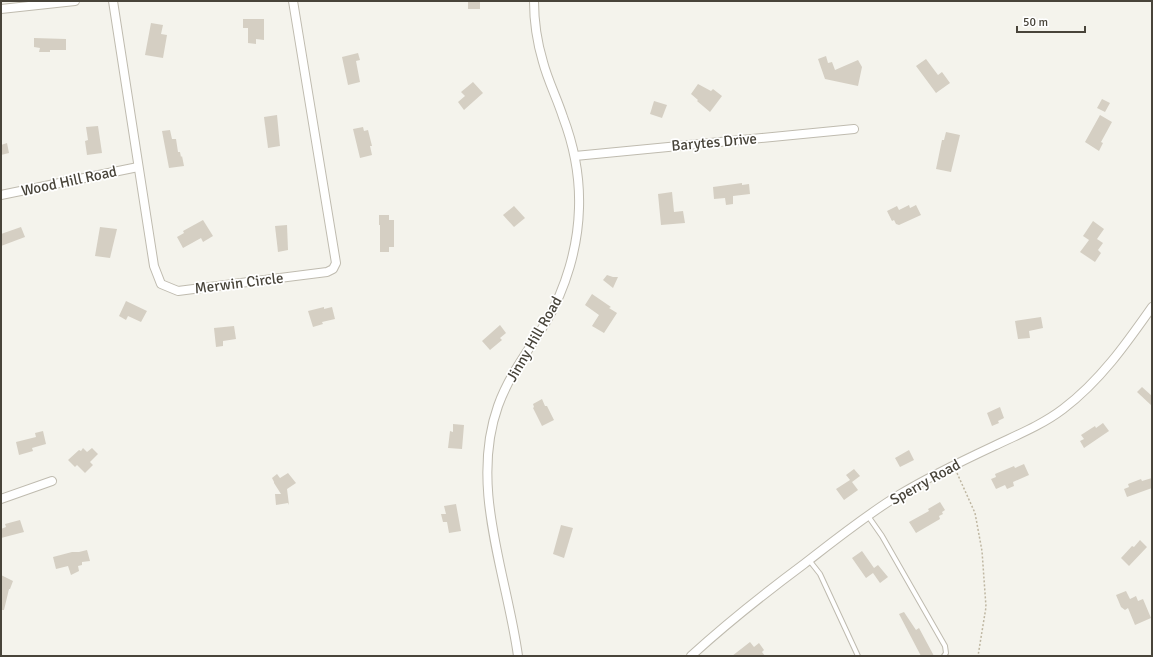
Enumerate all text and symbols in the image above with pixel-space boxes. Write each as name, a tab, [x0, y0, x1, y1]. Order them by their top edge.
scale bar	[1017, 8, 1085, 34]
text: 50 m	[1023, 15, 1048, 30]
street label: Barytes Drive	[670, 129, 758, 155]
street label: Wood Hill Road	[20, 162, 118, 200]
street label: Merwin Circle	[194, 269, 284, 297]
street label: Jinny Hill Road	[502, 293, 566, 385]
street label: Sperry Road	[887, 455, 963, 509]

